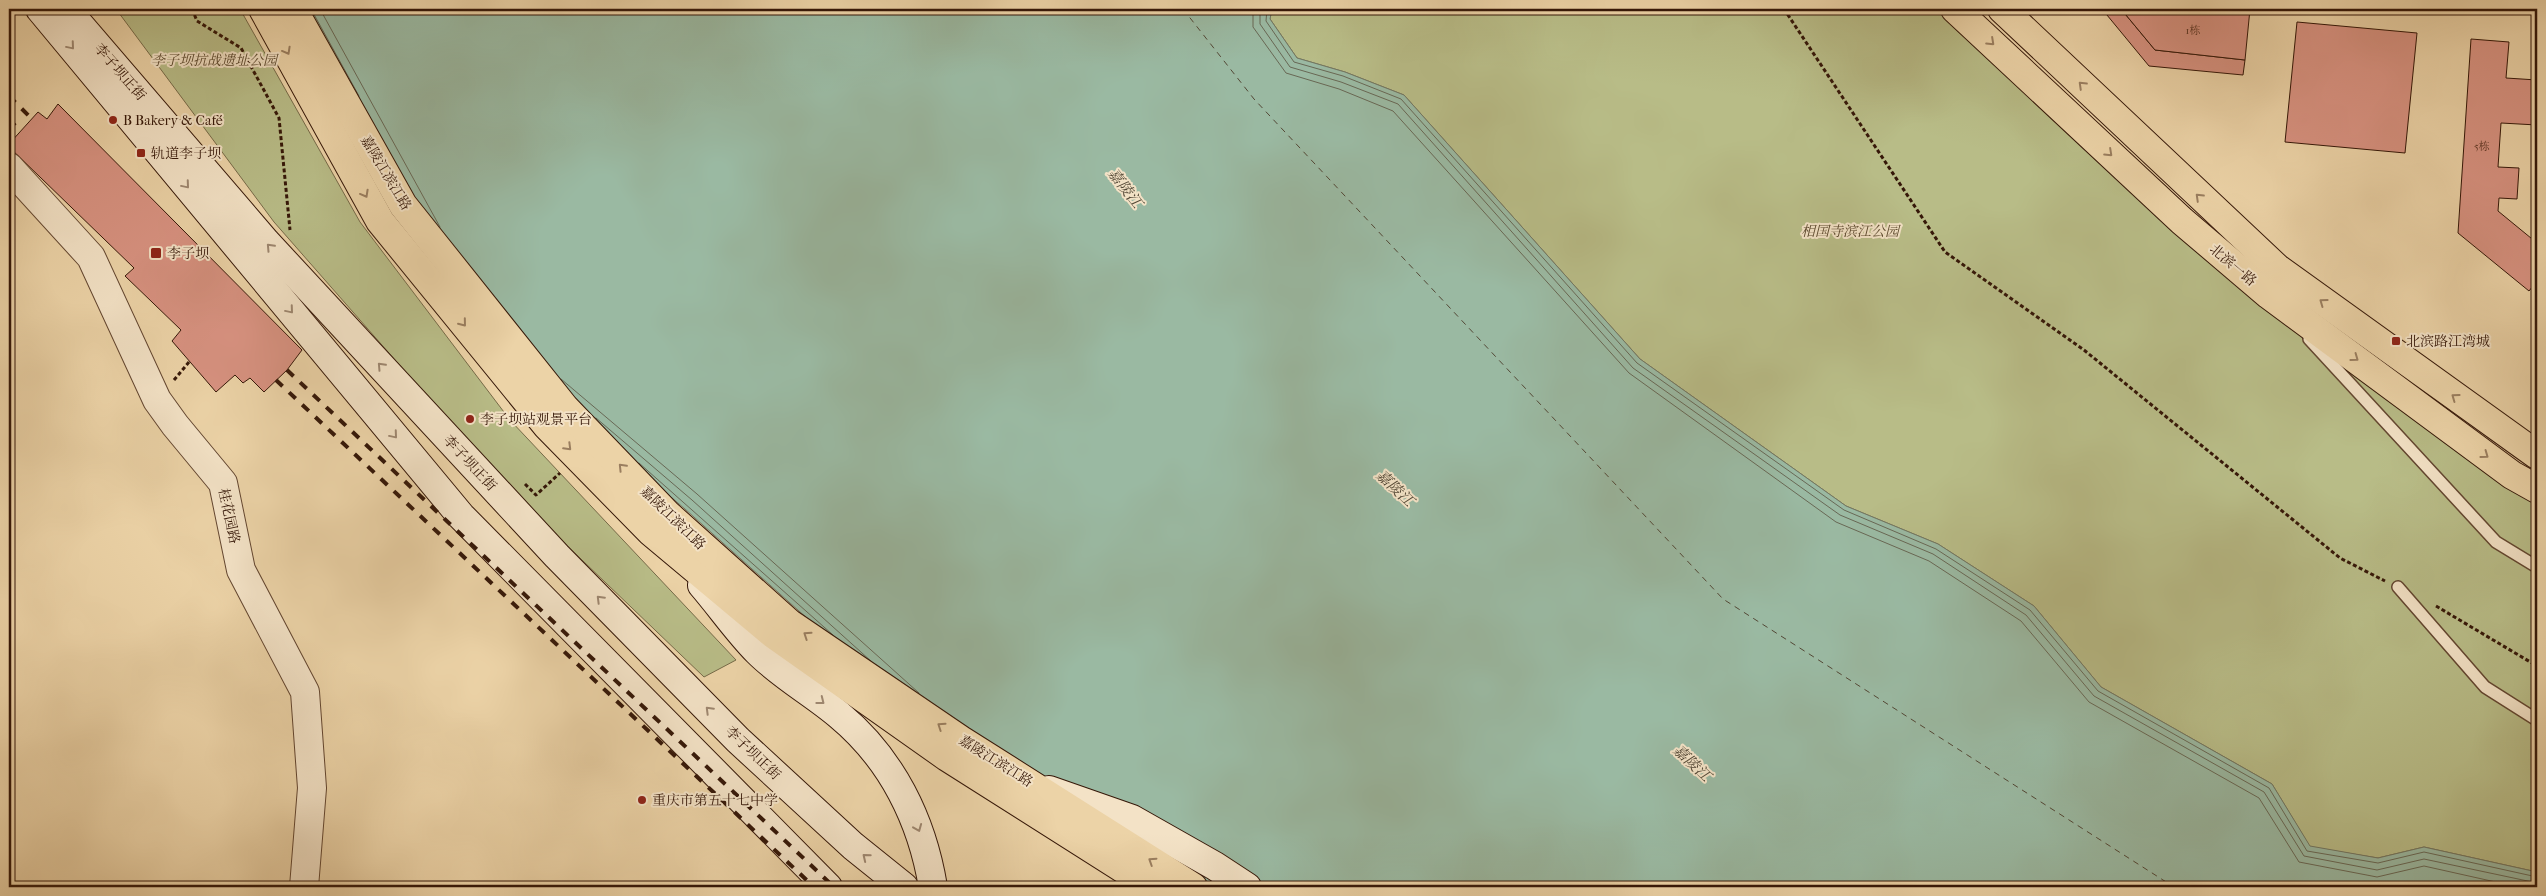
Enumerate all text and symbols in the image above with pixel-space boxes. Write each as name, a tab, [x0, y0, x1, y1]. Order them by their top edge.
house number: 1栋	[2186, 24, 2200, 37]
one-way arrow	[1985, 36, 1994, 45]
street label: 李子坝正街	[91, 40, 149, 104]
one-way arrow	[66, 41, 75, 50]
one-way arrow	[280, 46, 290, 55]
park label: 李子坝抗战遗址公园	[151, 52, 279, 69]
one-way arrow	[2078, 82, 2087, 91]
place label: B Bakery & Café	[123, 112, 223, 129]
marker: B Bakery & Café	[107, 114, 119, 126]
street label: 嘉陵江滨江路	[357, 133, 415, 213]
house number: 5栋	[2474, 140, 2490, 153]
place label: 轨道李子坝	[151, 145, 221, 162]
marker: 轨道李子坝	[135, 147, 147, 159]
one-way arrow	[2104, 147, 2113, 156]
water label: 嘉陵江	[1104, 165, 1147, 213]
one-way arrow	[181, 179, 190, 188]
one-way arrow	[359, 188, 369, 197]
one-way arrow	[2196, 194, 2205, 203]
park label: 相国寺滨江公园	[1801, 223, 1901, 240]
street label: 北滨一路	[2206, 240, 2260, 290]
one-way arrow	[267, 243, 276, 252]
place label: 李子坝	[167, 245, 209, 262]
marker: 李子坝	[149, 246, 163, 260]
one-way arrow	[2319, 299, 2329, 308]
one-way arrow	[284, 304, 293, 313]
one-way arrow	[457, 317, 465, 326]
place label: 北滨路江湾城	[2406, 333, 2490, 350]
marker: 北滨路江湾城	[2390, 335, 2402, 347]
one-way arrow	[2349, 353, 2358, 361]
one-way arrow	[378, 363, 387, 372]
one-way arrow	[2451, 394, 2461, 403]
place label: 李子坝站观景平台	[480, 411, 592, 428]
marker: 李子坝站观景平台	[464, 413, 476, 425]
one-way arrow	[388, 429, 397, 438]
street label: 李子坝正街	[440, 432, 500, 494]
one-way arrow	[562, 441, 571, 450]
one-way arrow	[2479, 449, 2489, 458]
one-way arrow	[619, 464, 628, 473]
water label: 嘉陵江	[1372, 466, 1419, 511]
street label: 嘉陵江滨江路	[637, 483, 709, 553]
street label: 桂花园路	[215, 487, 243, 545]
one-way arrow	[597, 596, 606, 605]
one-way arrow	[803, 632, 812, 641]
one-way arrow	[816, 695, 825, 704]
one-way arrow	[706, 707, 715, 716]
street label: 李子坝正街	[722, 723, 784, 783]
one-way arrow	[937, 723, 946, 733]
street label: 嘉陵江滨江路	[956, 732, 1036, 790]
water label: 嘉陵江	[1669, 741, 1716, 786]
place label: 重庆市第五十七中学	[652, 792, 778, 809]
marker: 重庆市第五十七中学	[636, 794, 648, 806]
one-way arrow	[911, 823, 922, 832]
one-way arrow	[863, 854, 872, 862]
one-way arrow	[1148, 858, 1157, 867]

